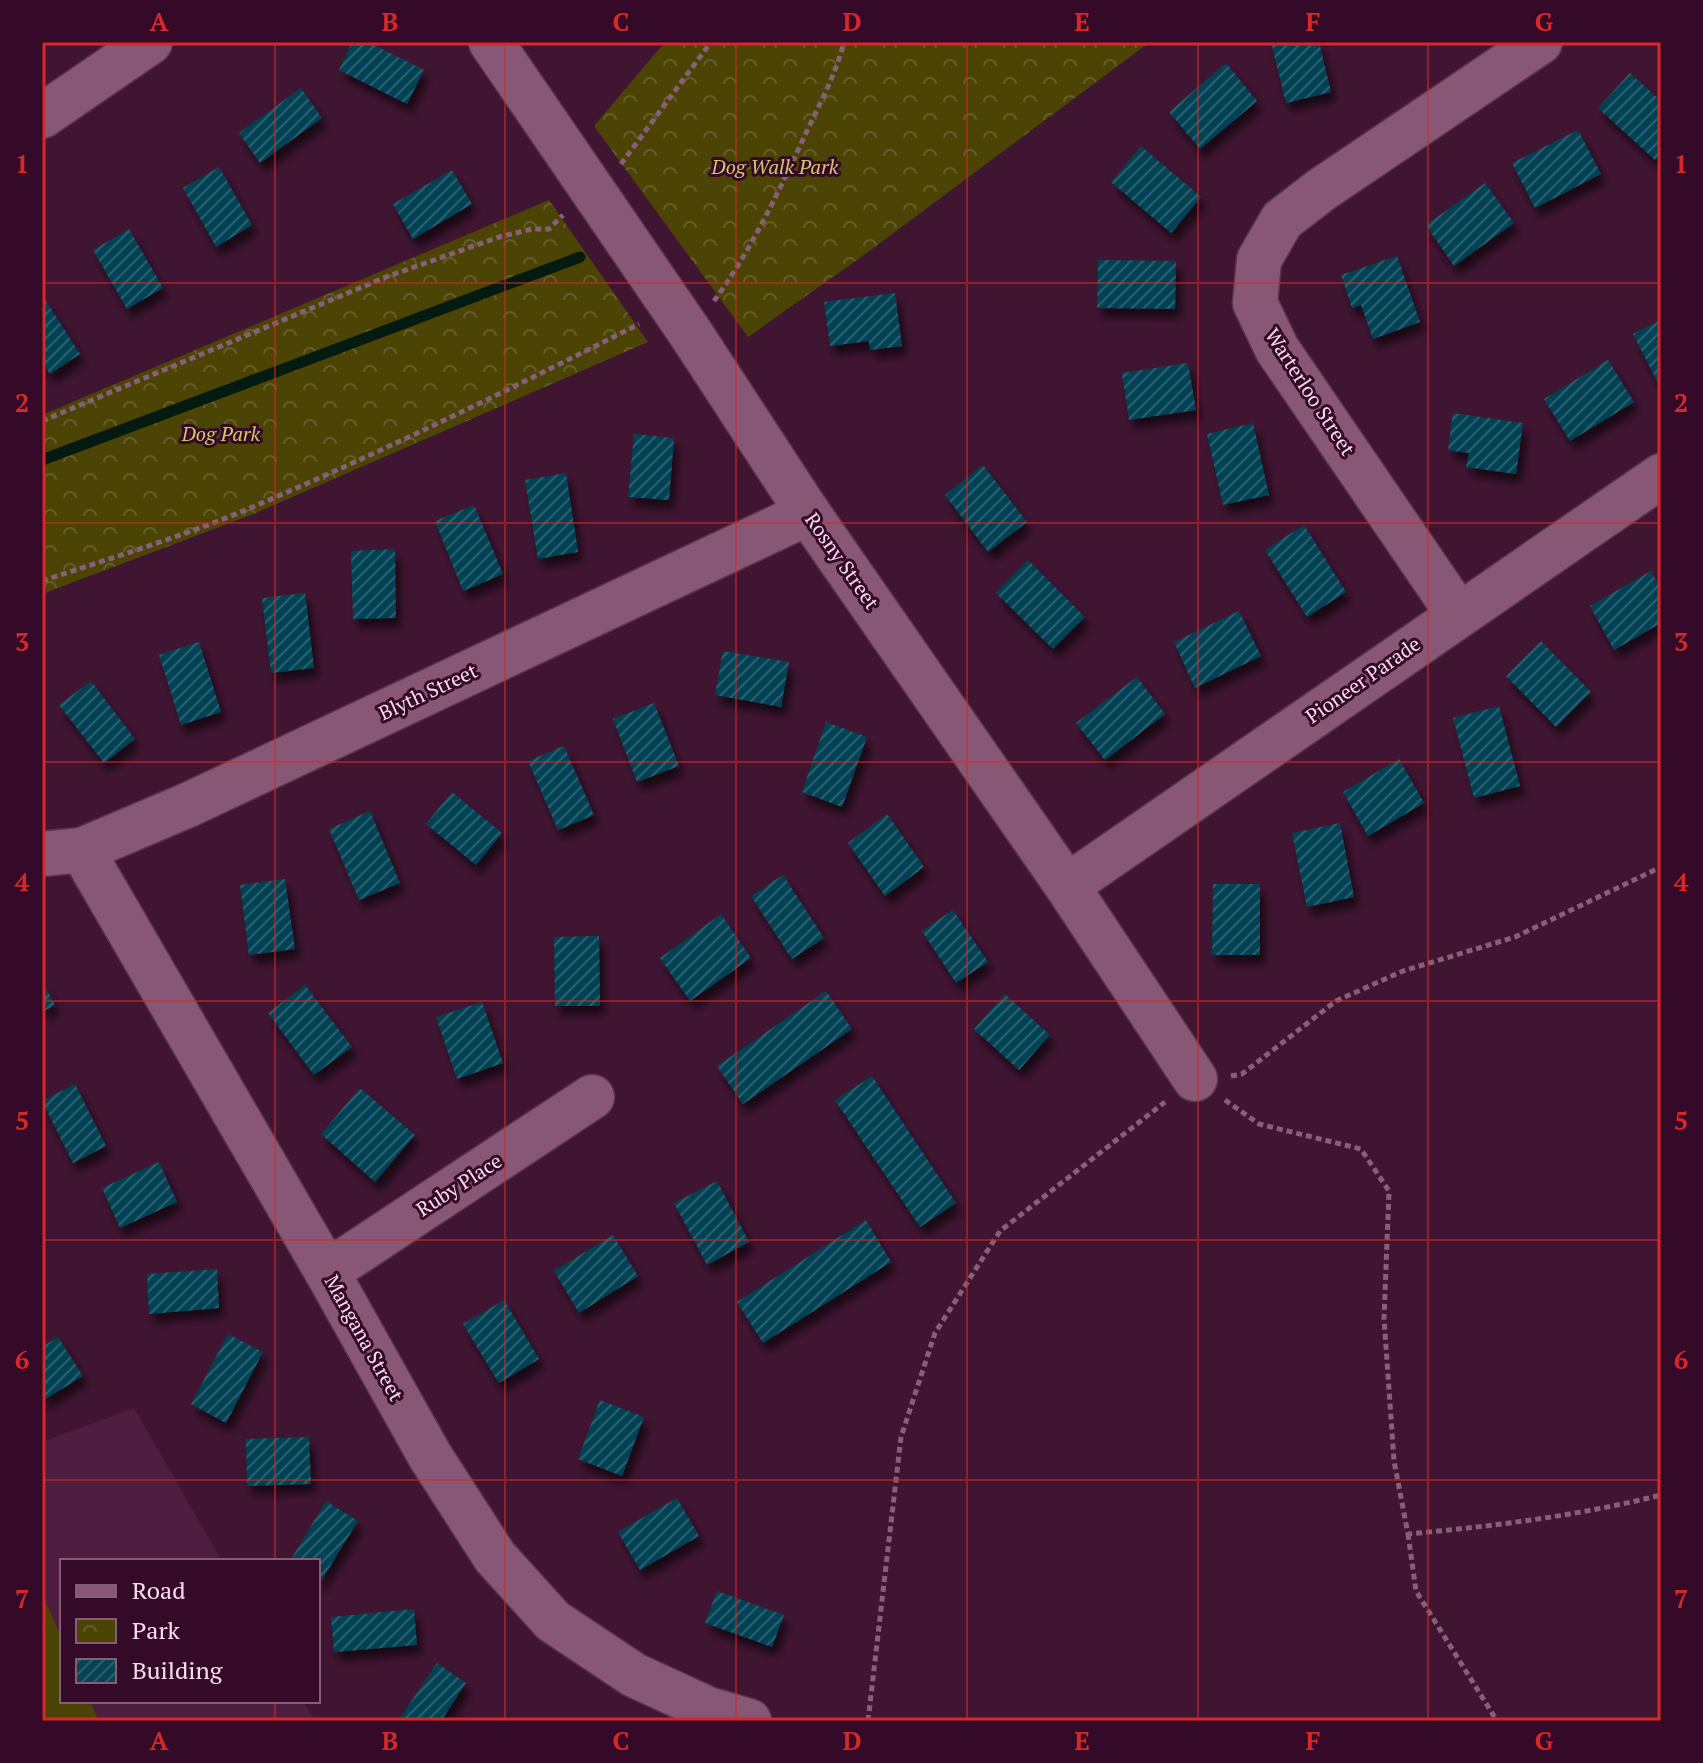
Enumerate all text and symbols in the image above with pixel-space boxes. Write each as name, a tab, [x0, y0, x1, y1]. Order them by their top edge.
text: A	[150, 4, 169, 38]
text: B	[382, 4, 398, 38]
text: C	[613, 4, 629, 38]
text: D	[842, 4, 862, 38]
text: E	[1074, 4, 1090, 38]
text: F	[1306, 4, 1321, 38]
text: G	[1535, 4, 1554, 38]
text: 1	[15, 146, 29, 180]
text: 1	[1674, 146, 1688, 180]
park label: Dog Walk Park	[711, 153, 839, 180]
street label: Warterloo Street	[1259, 323, 1362, 461]
text: 2	[15, 385, 29, 419]
text: 2	[1674, 385, 1688, 419]
park label: Dog Park	[181, 420, 261, 447]
street label: Rosny Street	[799, 507, 886, 615]
text: 3	[15, 624, 29, 658]
text: 3	[1674, 624, 1688, 658]
street label: Pioneer Parade	[1300, 630, 1426, 729]
street label: Blyth Street	[374, 657, 482, 726]
text: 4	[15, 864, 30, 898]
text: 4	[1674, 864, 1689, 898]
text: 5	[15, 1103, 29, 1137]
text: 5	[1674, 1103, 1688, 1137]
street label: Ruby Place	[411, 1147, 507, 1222]
street label: Mangana Street	[319, 1270, 410, 1406]
text: 6	[15, 1342, 29, 1376]
text: 6	[1674, 1342, 1688, 1376]
legend	[60, 1559, 320, 1703]
text: Road	[132, 1574, 186, 1606]
text: 7	[15, 1581, 29, 1615]
text: 7	[1674, 1581, 1688, 1615]
text: Park	[132, 1614, 181, 1646]
text: Building	[132, 1654, 223, 1686]
text: A	[150, 1723, 169, 1757]
text: B	[382, 1723, 398, 1757]
text: C	[613, 1723, 629, 1757]
text: D	[842, 1723, 862, 1757]
text: E	[1074, 1723, 1090, 1757]
text: F	[1306, 1723, 1321, 1757]
text: G	[1535, 1723, 1554, 1757]

